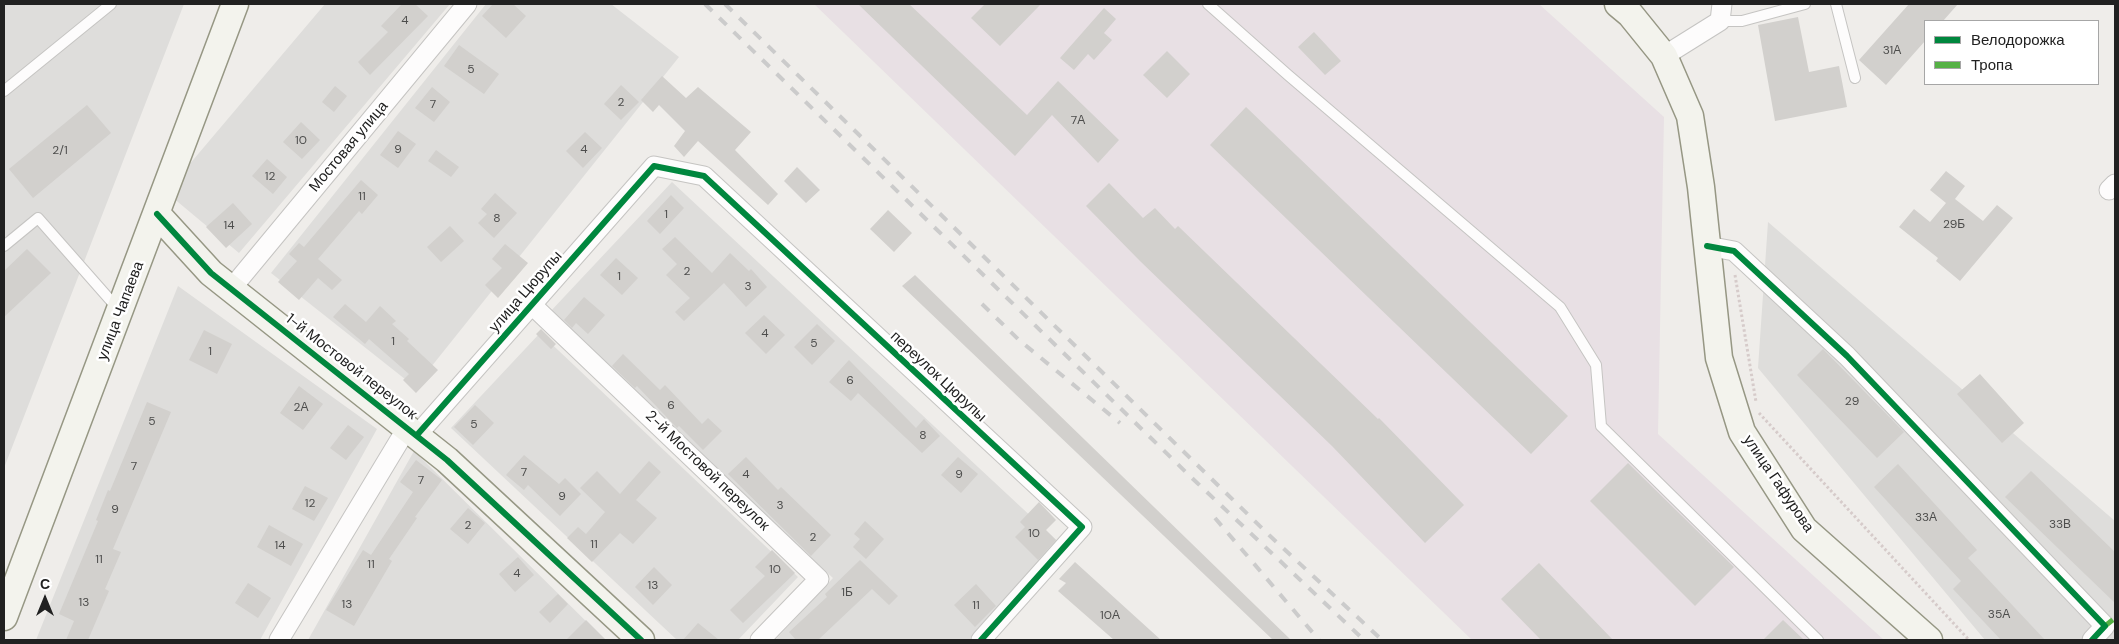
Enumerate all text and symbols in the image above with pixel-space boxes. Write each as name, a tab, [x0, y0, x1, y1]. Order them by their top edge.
house number: 4	[401, 14, 409, 28]
legend	[1924, 20, 2099, 85]
text: Велодорожка	[1971, 30, 2065, 50]
house number: 31А	[1883, 44, 1901, 58]
text: Тропа	[1971, 55, 2012, 75]
house number: 5	[467, 63, 475, 77]
house number: 2	[618, 96, 624, 110]
street label: Мостовая улица	[306, 98, 392, 196]
house number: 7	[430, 98, 436, 112]
house number: 7А	[1071, 114, 1085, 128]
house number: 10	[295, 134, 307, 148]
house number: 9	[394, 143, 402, 157]
house number: 4	[580, 143, 588, 157]
house number: 2/1	[52, 144, 68, 158]
house number: 12	[265, 170, 275, 184]
house number: 11	[358, 190, 366, 204]
house number: 1	[664, 208, 668, 222]
house number: 8	[493, 212, 501, 226]
house number: 29Б	[1943, 218, 1965, 232]
house number: 14	[223, 219, 235, 233]
street label: улица Цюрупы	[486, 248, 566, 336]
street label: улица Чапаева	[94, 259, 148, 363]
house number: 2	[684, 265, 690, 279]
house number: 1	[617, 270, 621, 284]
house number: 3	[744, 280, 752, 294]
street label: 1-й Мостовой переулок	[282, 310, 420, 424]
house number: 4	[761, 327, 769, 341]
street label: переулок Цюрупы	[886, 328, 990, 426]
house number: 1	[391, 335, 395, 349]
house number: 5	[810, 337, 818, 351]
house number: 1	[208, 345, 212, 359]
house number: 6	[846, 374, 854, 388]
house number: 29	[1845, 395, 1859, 409]
house number: 6	[667, 399, 675, 413]
house number: 2А	[294, 401, 308, 415]
street label: 2-й Мостовой переулок	[641, 407, 773, 535]
house number: 5	[148, 415, 156, 429]
house number: 5	[470, 418, 478, 432]
house number: 8	[919, 429, 927, 443]
street label: улица Гафурова	[1739, 432, 1817, 536]
house number: 7	[131, 460, 137, 474]
house number: 7	[521, 466, 527, 480]
house number: 4	[742, 468, 750, 482]
house number: 9	[955, 468, 963, 482]
house number: 7	[418, 474, 424, 488]
house number: 9	[558, 490, 566, 504]
house number: 12	[305, 497, 315, 511]
house number: 3	[776, 499, 784, 513]
house number: 9	[111, 503, 119, 517]
house number: 33А	[1915, 511, 1937, 525]
house number: 33В	[2049, 518, 2071, 532]
house number: 2	[465, 519, 471, 533]
house number: 10	[1028, 527, 1040, 541]
house number: 2	[810, 531, 816, 545]
house number: 11	[590, 538, 598, 552]
house number: 14	[274, 539, 286, 553]
house number: 11	[95, 553, 103, 567]
house number: 11	[367, 558, 375, 572]
house number: 10	[769, 563, 781, 577]
house number: 4	[513, 567, 521, 581]
north arrow	[20, 574, 70, 624]
text: С	[40, 575, 50, 593]
house number: 13	[648, 579, 658, 593]
house number: 1Б	[841, 586, 853, 600]
house number: 13	[79, 596, 89, 610]
house number: 13	[342, 598, 352, 612]
house number: 11	[972, 599, 980, 613]
house number: 35А	[1988, 608, 2010, 622]
house number: 10А	[1100, 609, 1120, 623]

